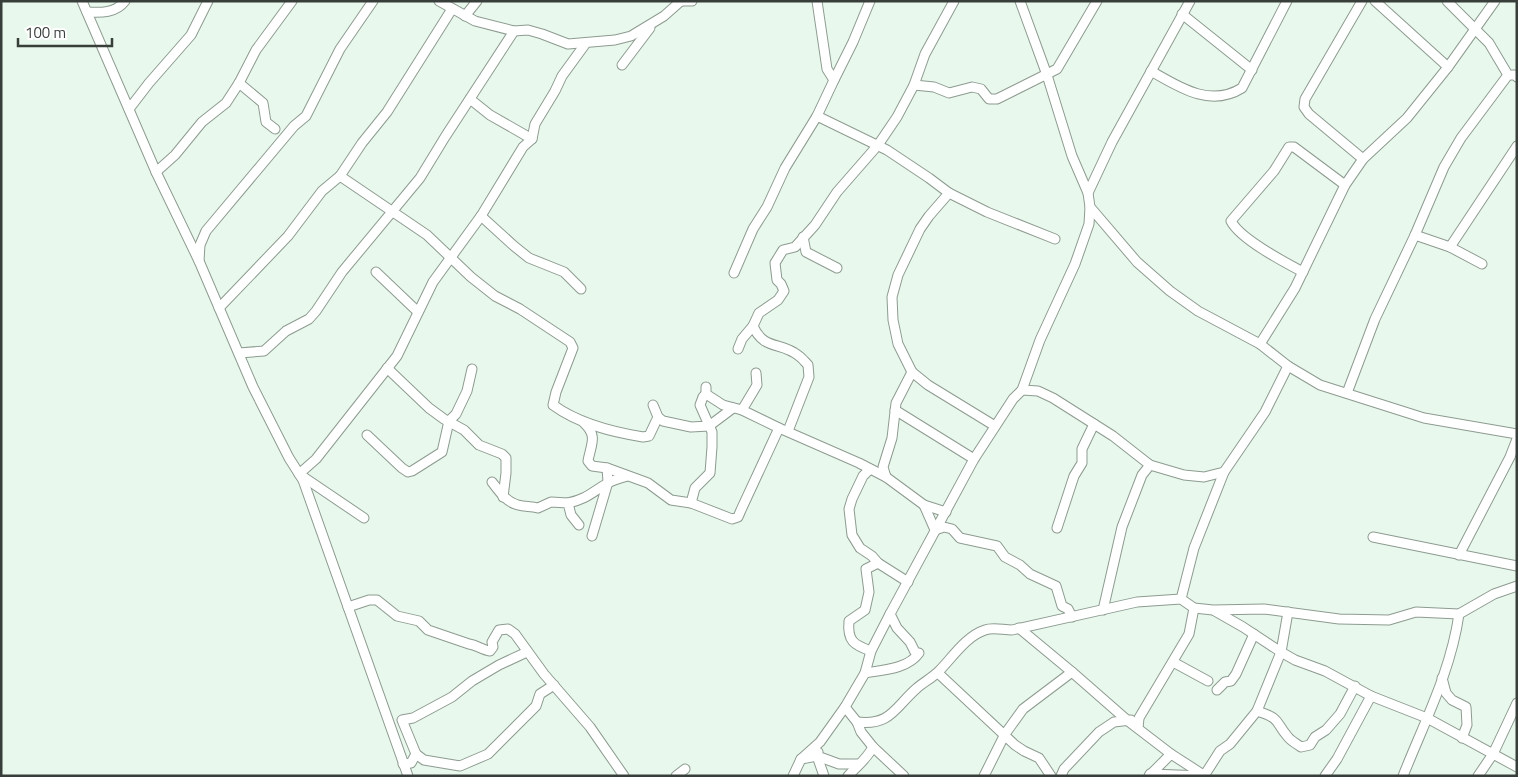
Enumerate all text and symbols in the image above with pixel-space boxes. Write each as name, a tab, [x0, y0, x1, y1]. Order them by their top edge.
scale bar	[18, 15, 111, 47]
text: 100 m	[25, 21, 66, 44]

